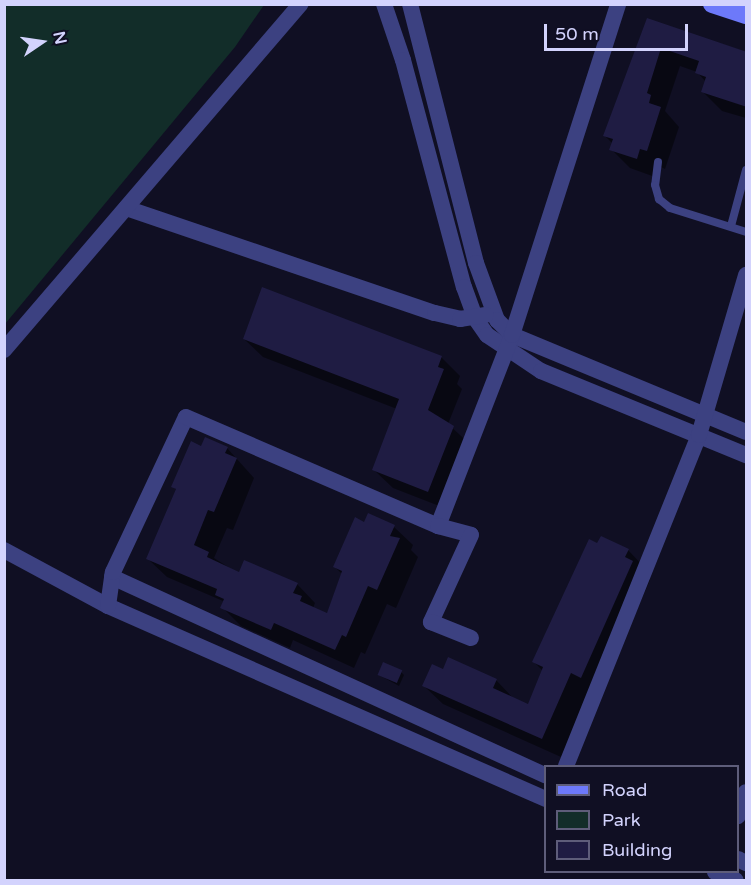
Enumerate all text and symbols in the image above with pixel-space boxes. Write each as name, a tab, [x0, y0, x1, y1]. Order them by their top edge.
north arrow	[12, 12, 72, 72]
scale bar	[547, 12, 691, 50]
text: 50 m	[555, 23, 599, 45]
text: N	[48, 29, 71, 46]
legend	[544, 765, 739, 873]
text: Road	[602, 779, 647, 801]
text: Park	[602, 809, 640, 831]
text: Building	[602, 839, 672, 861]

